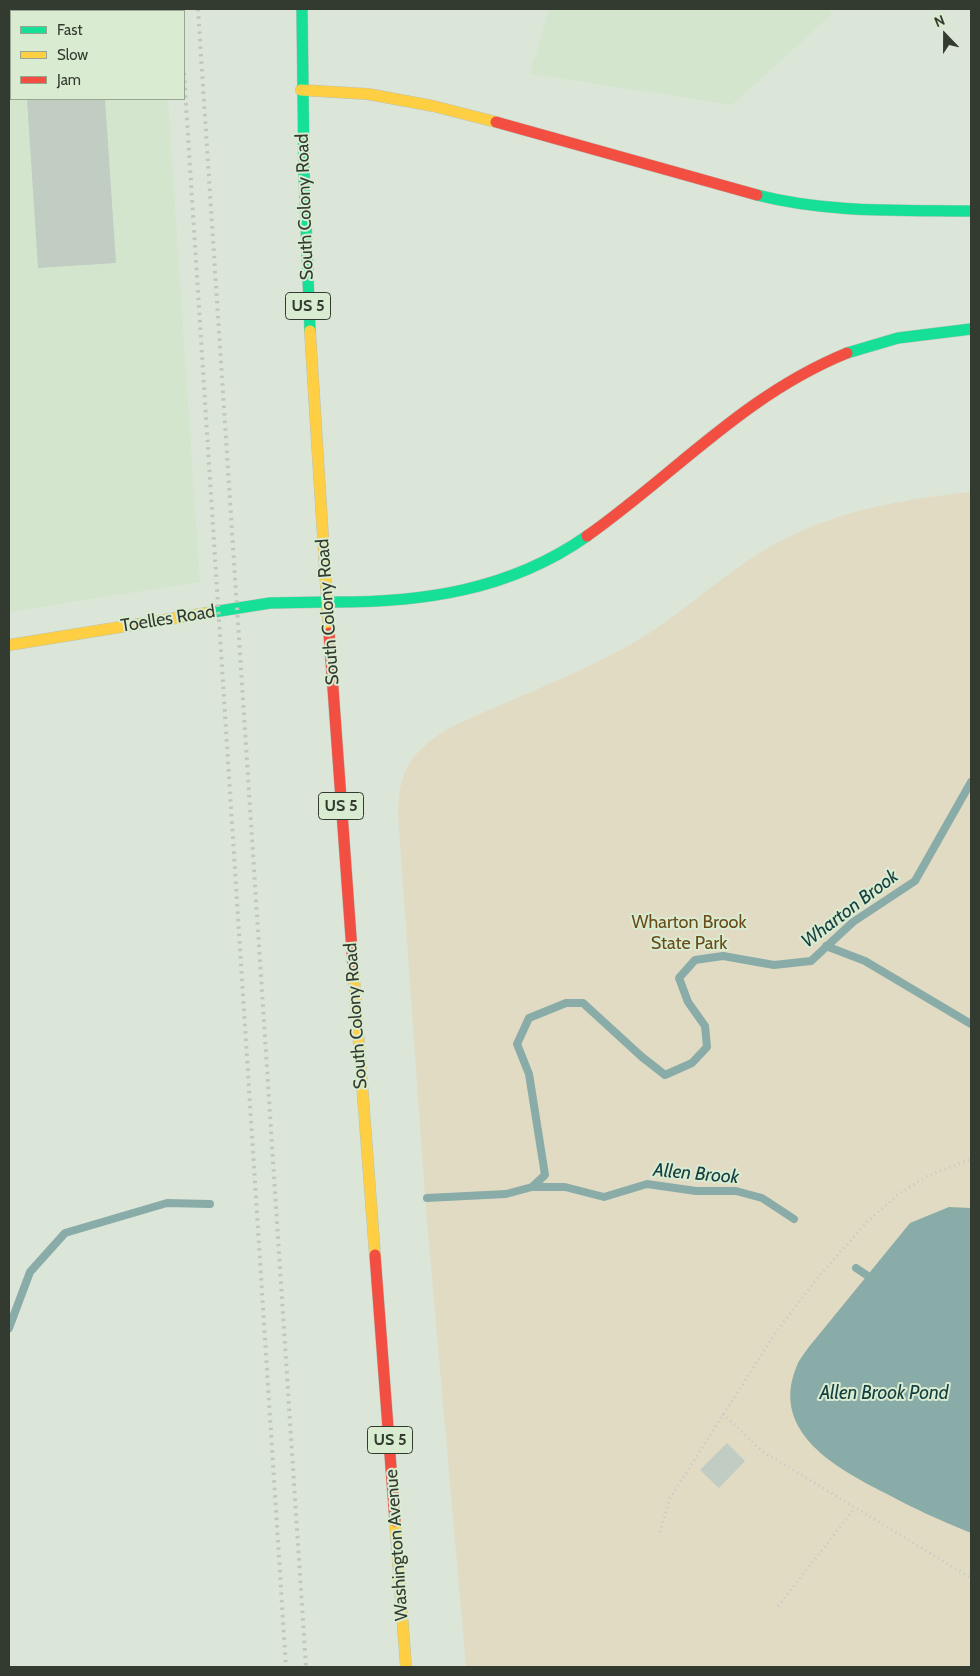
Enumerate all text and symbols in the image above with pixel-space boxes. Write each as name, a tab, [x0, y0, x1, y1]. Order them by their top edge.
legend	[10, 10, 185, 100]
north arrow	[920, 10, 970, 60]
text: N	[931, 11, 947, 31]
text: Fast	[57, 21, 82, 39]
text: Slow	[57, 46, 88, 64]
text: Jam	[57, 71, 81, 89]
street label: South Colony Road	[292, 133, 318, 281]
road number: US 5	[286, 292, 330, 320]
street label: South Colony Road	[312, 538, 344, 686]
street label: Toelles Road	[119, 601, 217, 637]
road number: US 5	[318, 792, 364, 819]
water label: Wharton Brook	[797, 865, 903, 953]
park label: Wharton Brook State Park	[631, 912, 747, 954]
street label: South Colony Road	[340, 942, 372, 1090]
water label: Allen Brook	[652, 1159, 740, 1189]
water label: Allen Brook Pond	[819, 1382, 949, 1404]
road number: US 5	[368, 1426, 412, 1454]
street label: Washington Avenue	[381, 1468, 413, 1622]

